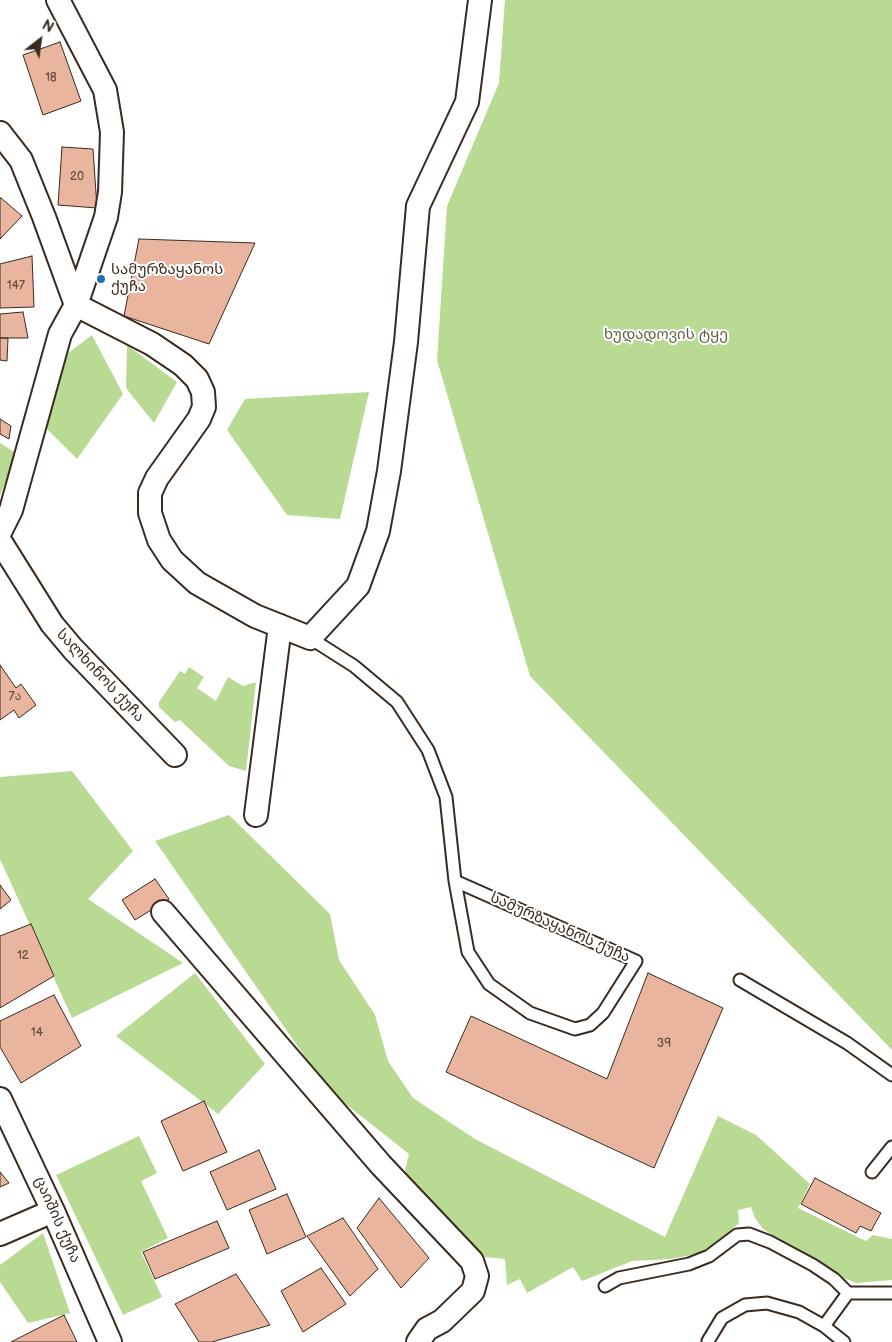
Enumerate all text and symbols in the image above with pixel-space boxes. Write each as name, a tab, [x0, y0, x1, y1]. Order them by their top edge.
north arrow	[15, 15, 65, 65]
text: N	[39, 17, 57, 37]
house number: 18	[45, 71, 57, 85]
house number: 20	[70, 170, 84, 184]
place label: სამურზაყანოს ქუჩა	[111, 261, 223, 296]
marker: სამურზაყანოს ქუჩა	[95, 273, 107, 285]
house number: 147	[7, 279, 25, 293]
park label: ხუდადოვის ტყე	[604, 326, 728, 344]
street label: სალხინოს ქუჩა	[52, 626, 148, 726]
house number: 7ა	[9, 690, 21, 704]
street label: სამურზაყანოს ქუჩა	[487, 889, 633, 967]
house number: 12	[17, 949, 29, 963]
house number: 14	[31, 1026, 43, 1040]
house number: 39	[657, 1037, 671, 1051]
street label: ცაიშის ქუჩა	[30, 1174, 84, 1266]

